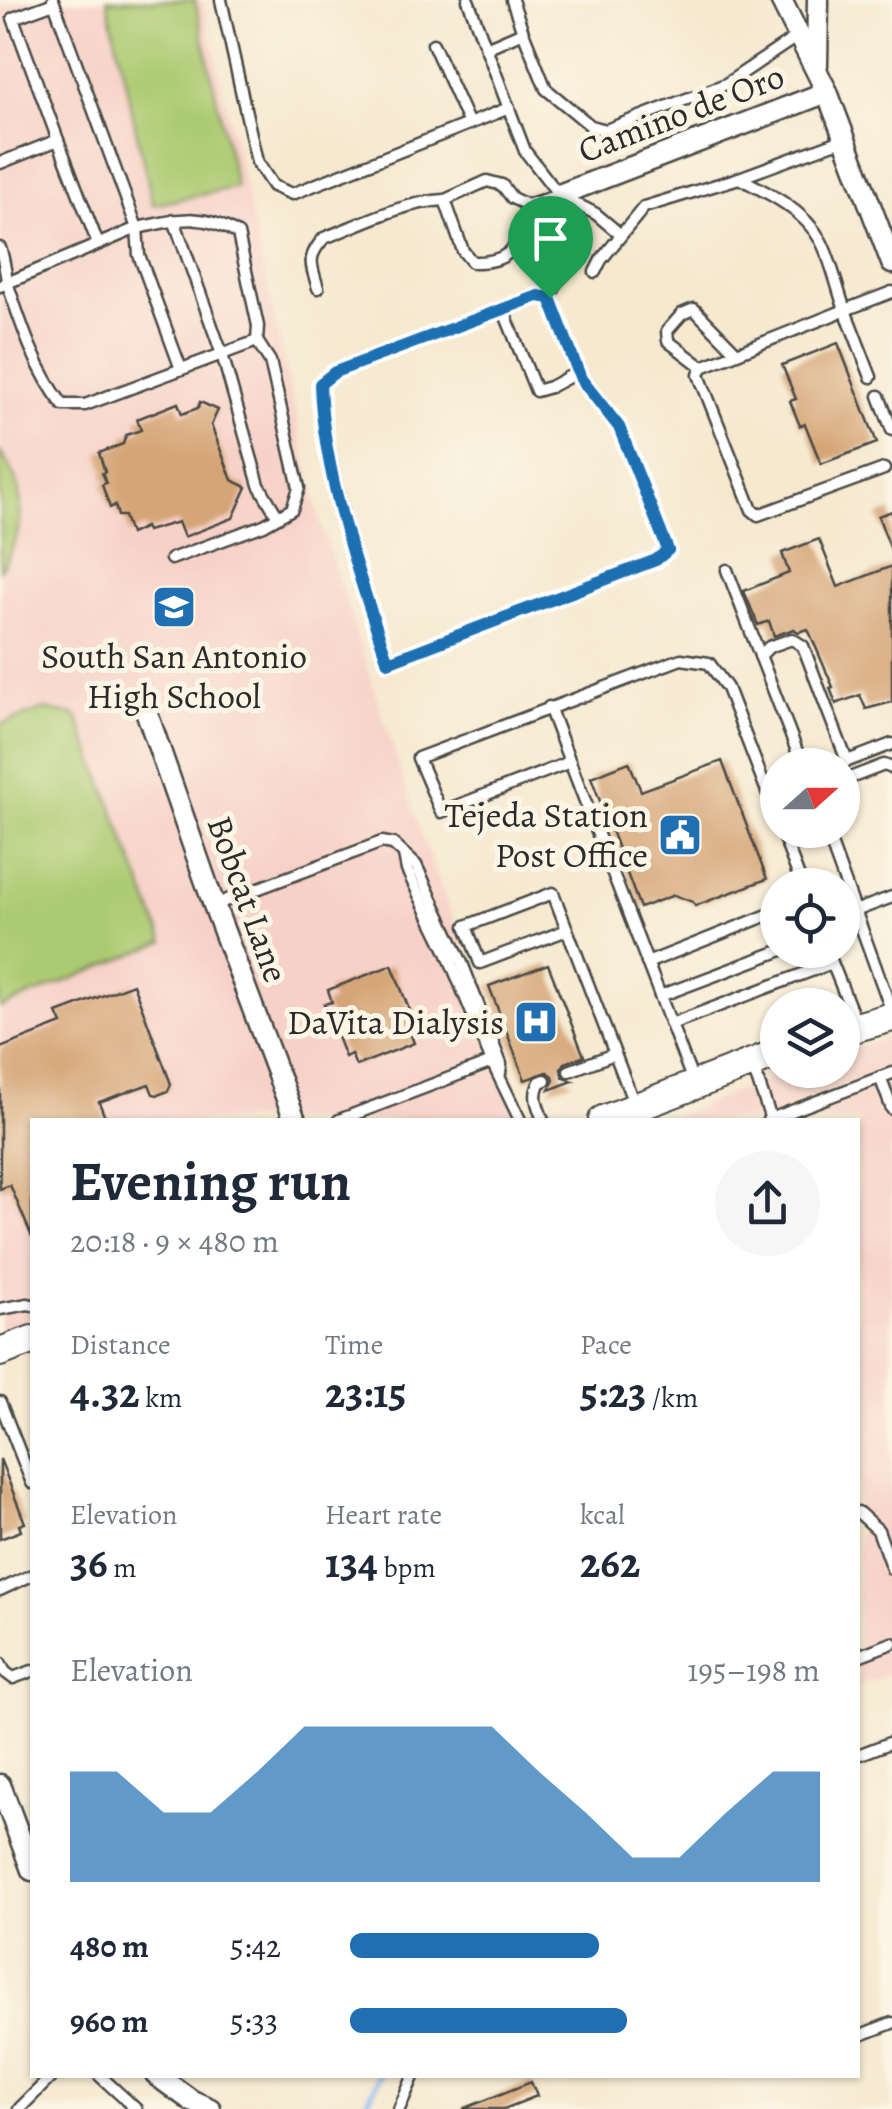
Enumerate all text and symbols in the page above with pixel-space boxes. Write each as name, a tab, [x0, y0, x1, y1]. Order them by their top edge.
street label: Camino de Oro	[571, 52, 791, 174]
pin	[508, 196, 593, 299]
icon: arrive	[523, 211, 578, 266]
school or university icon: South San Antonio High School	[151, 584, 197, 630]
place label: South San Antonio High School	[41, 632, 307, 720]
north arrow	[760, 748, 860, 848]
map controls	[760, 748, 860, 1088]
place label: Tejeda Station Post Office	[444, 791, 648, 879]
street label: Bobcat Lane	[196, 809, 300, 989]
public building icon: Tejeda Station Post Office	[657, 812, 703, 858]
button: locate	[760, 868, 860, 968]
button: layers	[760, 988, 860, 1088]
place label: DaVita Dialysis	[287, 998, 504, 1046]
hospital icon: DaVita Dialysis	[513, 999, 559, 1045]
text: Evening run	[70, 1144, 351, 1219]
button: share	[715, 1151, 820, 1256]
text: 20:18 · 9 × 480 m	[70, 1219, 279, 1263]
text: Distance	[70, 1326, 170, 1364]
text: Time	[325, 1326, 383, 1364]
text: Pace	[580, 1326, 632, 1364]
text: 4.32	[70, 1364, 140, 1421]
text: 23:15	[325, 1364, 406, 1421]
text: 5:23	[580, 1364, 646, 1421]
text: km	[140, 1379, 182, 1417]
text: /km	[646, 1379, 698, 1417]
text: Elevation	[70, 1496, 177, 1534]
text: Heart rate	[325, 1496, 442, 1534]
text: kcal	[580, 1496, 625, 1534]
text: 36	[70, 1534, 108, 1591]
text: 134	[325, 1534, 378, 1591]
text: 262	[580, 1534, 640, 1591]
text: m	[108, 1549, 137, 1587]
text: bpm	[378, 1549, 436, 1587]
text: Elevation	[70, 1648, 193, 1692]
text: 195–198 m	[687, 1648, 820, 1692]
text: 480 m	[70, 1924, 149, 1968]
text: 5:42	[230, 1924, 281, 1968]
text: 960 m	[70, 1999, 148, 2043]
text: 5:33	[230, 1999, 278, 2043]

